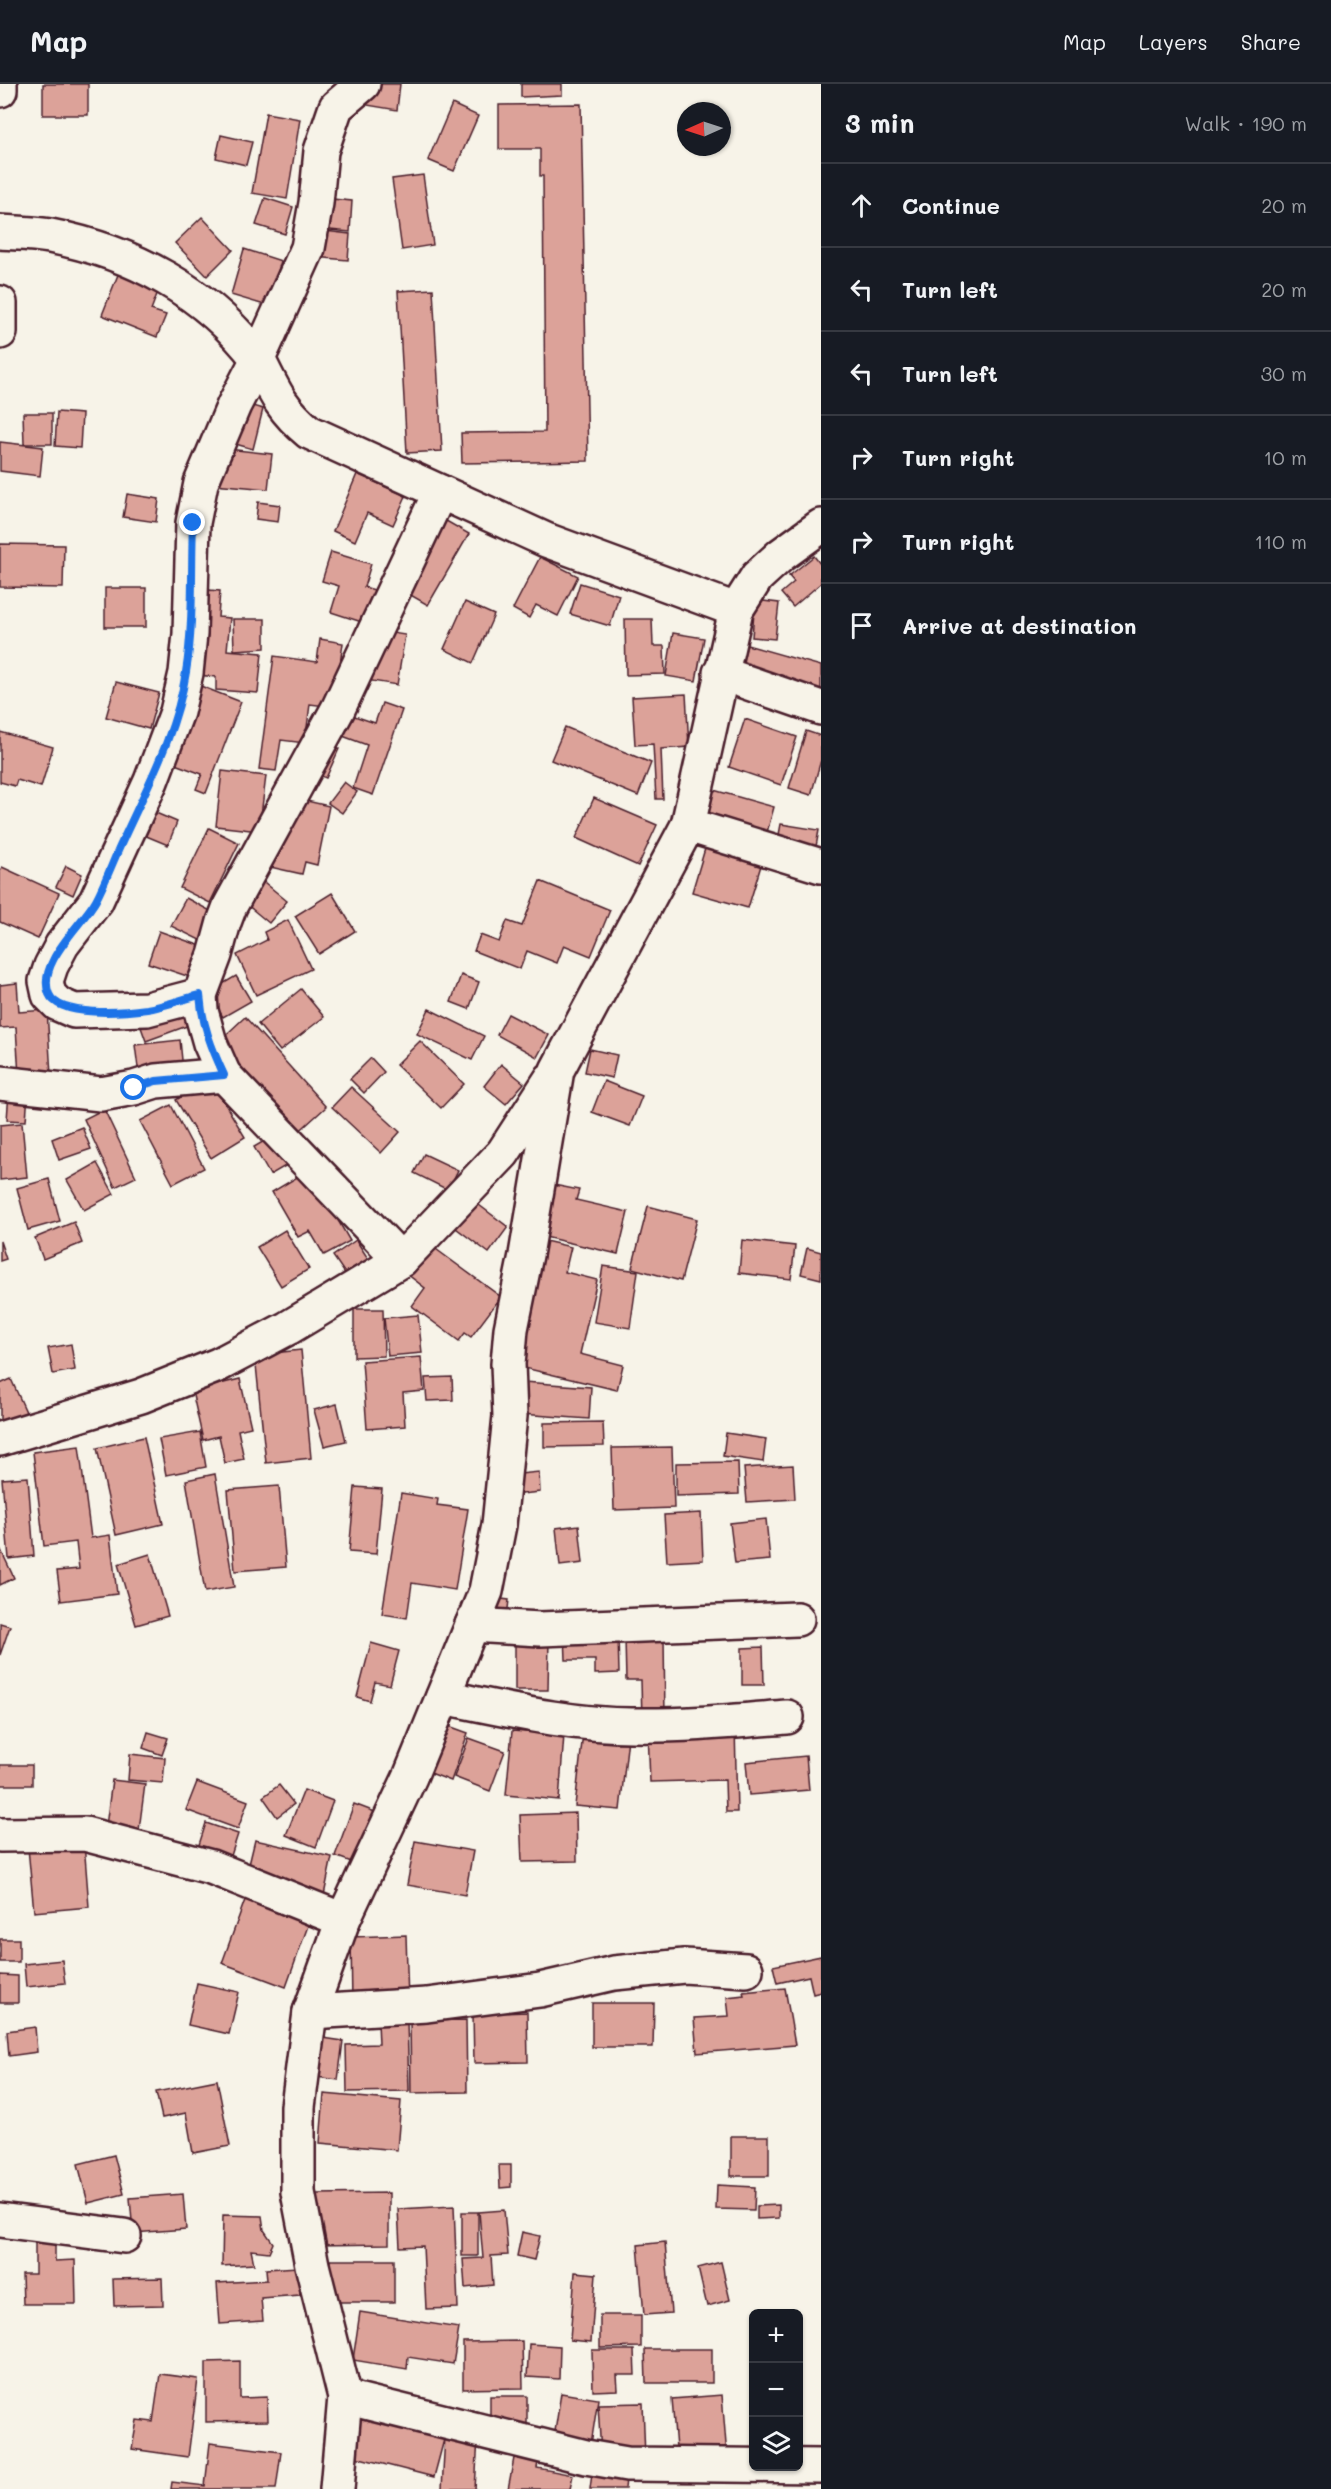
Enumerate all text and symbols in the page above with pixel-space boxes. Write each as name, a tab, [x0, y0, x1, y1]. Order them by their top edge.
text: Map	[30, 23, 87, 59]
text: Map	[1063, 28, 1106, 55]
text: Layers	[1139, 28, 1208, 55]
text: Share	[1241, 28, 1301, 55]
north arrow	[677, 102, 731, 156]
text: 3 min	[845, 106, 914, 140]
text: Walk · 190 m	[1184, 110, 1307, 136]
icon: ahead	[845, 189, 878, 222]
text: Continue	[902, 191, 1000, 220]
text: 20 m	[1261, 192, 1307, 218]
icon: left	[845, 273, 878, 306]
text: Turn left	[902, 275, 998, 304]
text: 20 m	[1261, 276, 1307, 302]
icon: left	[845, 357, 878, 390]
text: Turn left	[902, 359, 998, 388]
text: 30 m	[1261, 360, 1307, 386]
icon: right	[845, 441, 878, 474]
text: Turn right	[902, 443, 1014, 472]
text: 10 m	[1263, 444, 1307, 470]
route end	[179, 509, 205, 535]
icon: right	[845, 525, 878, 558]
text: Turn right	[902, 527, 1014, 556]
text: 110 m	[1254, 528, 1307, 554]
icon: arrive	[845, 609, 878, 642]
text: Arrive at destination	[902, 611, 1137, 640]
route start	[120, 1074, 146, 1100]
map controls	[749, 2309, 803, 2471]
button: +	[749, 2309, 803, 2363]
button: −	[749, 2363, 803, 2417]
button: layers	[749, 2417, 803, 2471]

